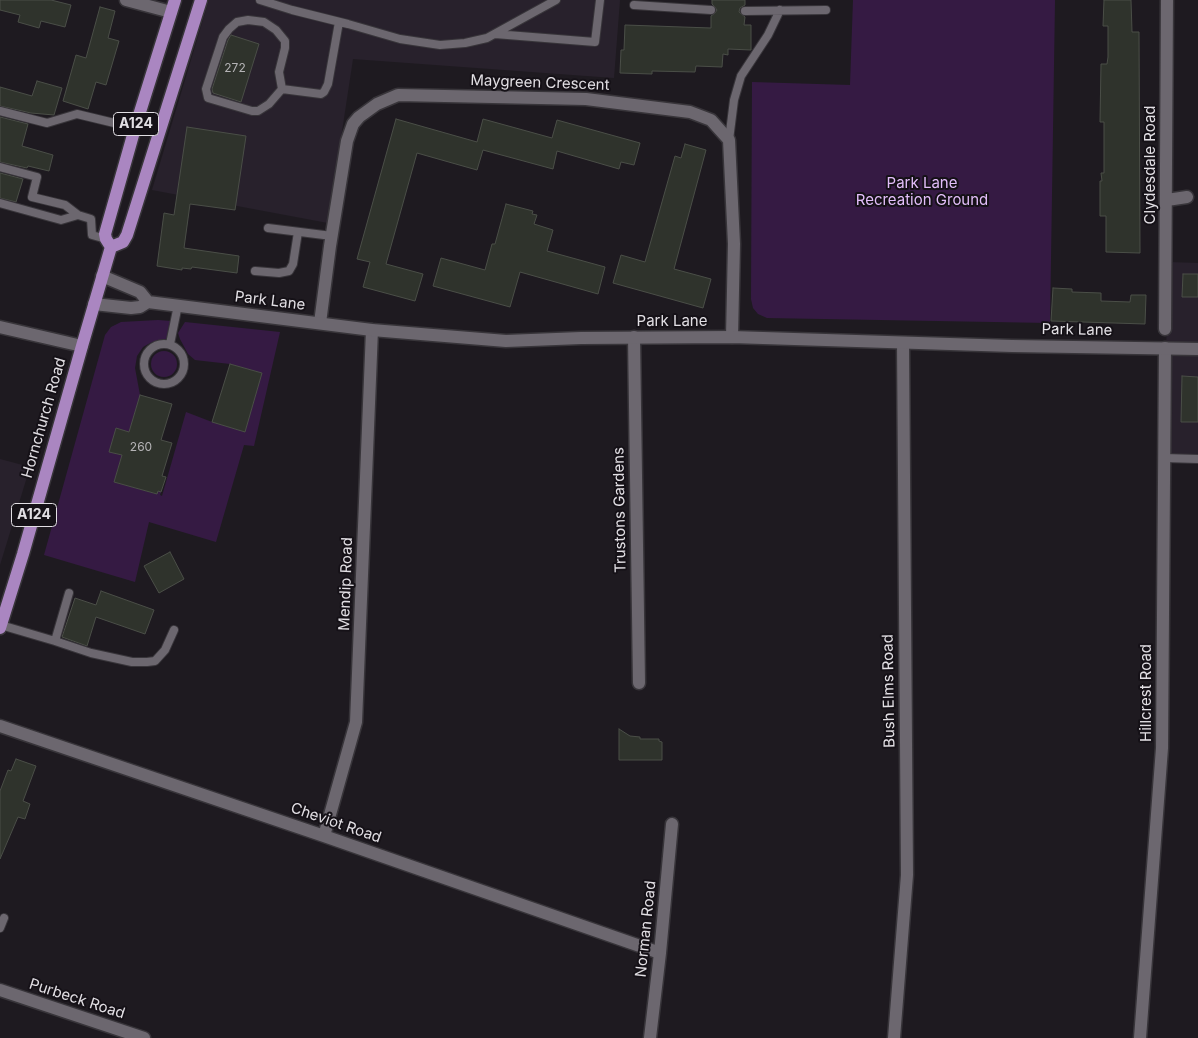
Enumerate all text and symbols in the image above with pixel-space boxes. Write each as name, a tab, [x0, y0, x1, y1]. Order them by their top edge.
house number: 272	[224, 61, 246, 75]
street label: Maygreen Crescent	[470, 72, 610, 94]
street label: Clydesdale Road	[1141, 105, 1159, 225]
road number: A124	[114, 112, 158, 136]
park label: Park Lane Recreation Ground	[856, 174, 988, 209]
street label: Park Lane	[234, 288, 306, 314]
street label: Park Lane	[637, 312, 707, 330]
street label: Park Lane	[1041, 320, 1113, 340]
street label: Hornchurch Road	[18, 356, 70, 480]
house number: 260	[130, 440, 152, 454]
street label: Trustons Gardens	[610, 447, 630, 573]
road number: A124	[12, 504, 56, 526]
street label: Mendip Road	[335, 537, 357, 631]
street label: Bush Elms Road	[879, 634, 899, 748]
street label: Hillcrest Road	[1137, 644, 1155, 742]
street label: Cheviot Road	[288, 799, 384, 847]
street label: Norman Road	[632, 880, 660, 978]
street label: Purbeck Road	[27, 975, 127, 1023]

